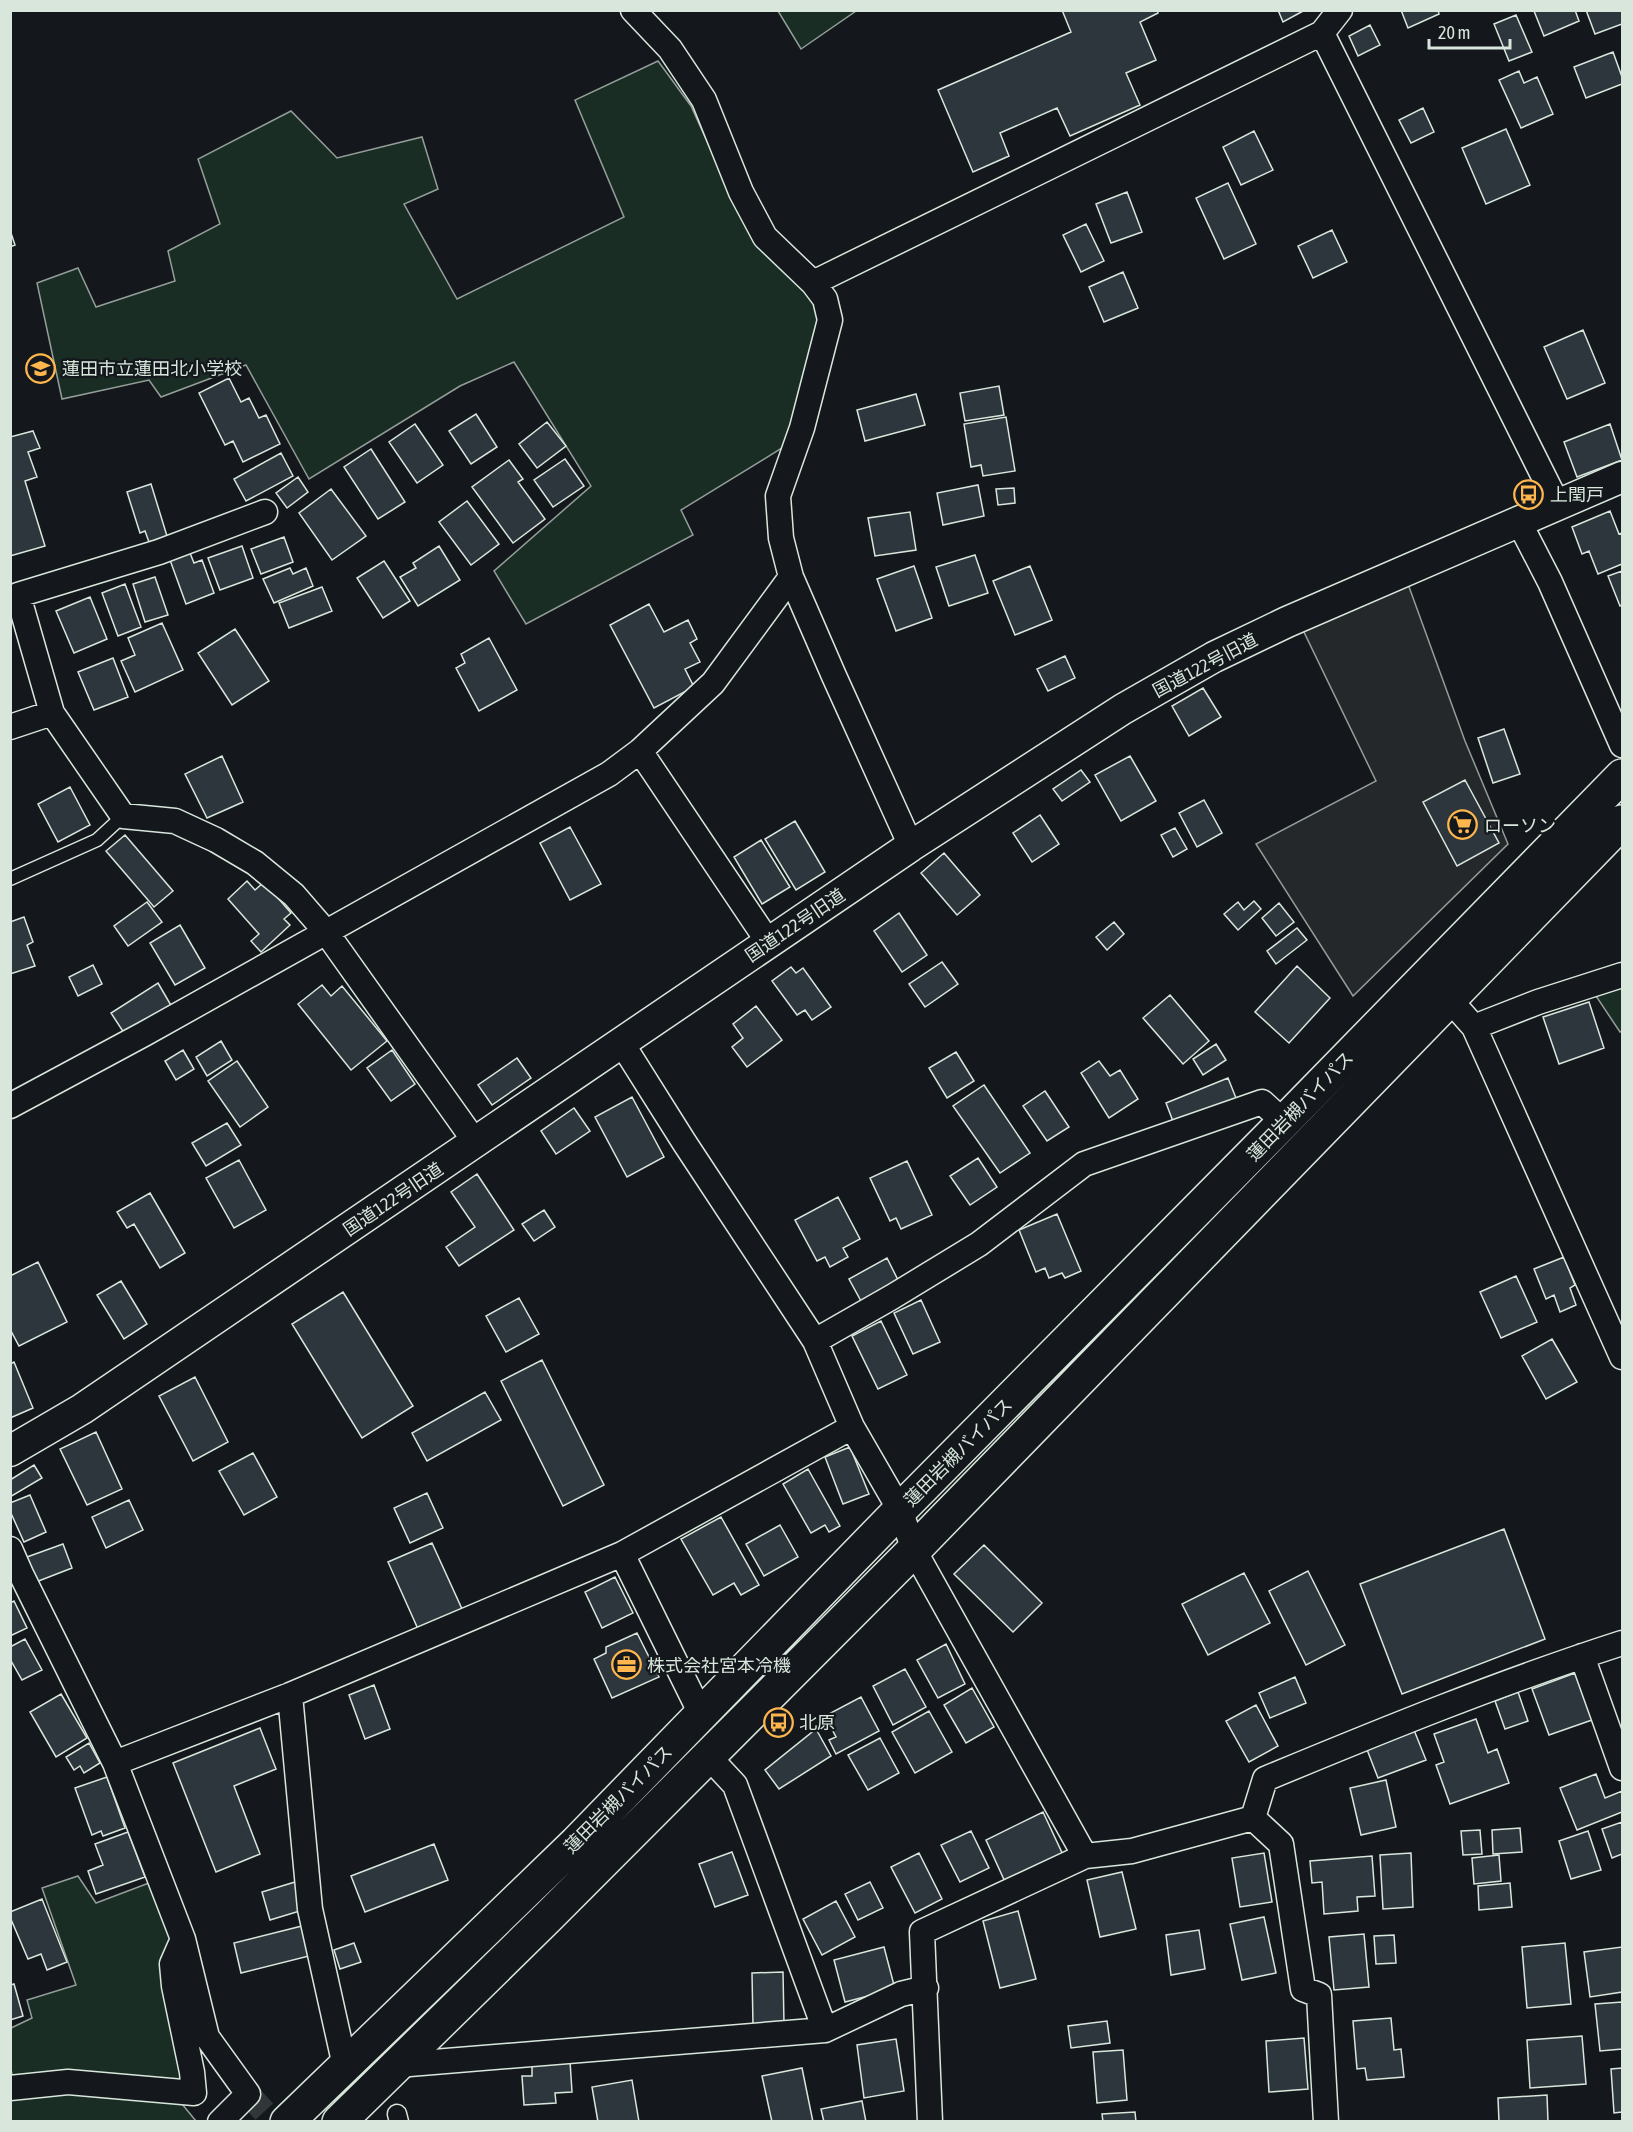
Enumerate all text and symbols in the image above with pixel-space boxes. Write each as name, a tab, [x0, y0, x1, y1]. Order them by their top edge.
scale bar	[1429, 12, 1510, 50]
text: 20 m	[1438, 22, 1470, 43]
school or university icon: 蓮田市立蓮田北小学校	[25, 352, 57, 384]
place label: 蓮田市立蓮田北小学校	[62, 358, 242, 379]
bus stop icon: 上閏戸	[1513, 478, 1545, 510]
place label: 上閏戸	[1550, 484, 1604, 505]
street label: 国道122号旧道	[1149, 629, 1261, 701]
supermarket icon: ローソン	[1447, 809, 1479, 841]
place label: ローソン	[1484, 815, 1556, 836]
street label: 国道122号旧道	[741, 884, 849, 966]
street label: 蓮田岩槻バイパス	[1243, 1047, 1357, 1165]
street label: 国道122号旧道	[339, 1158, 447, 1240]
street label: 蓮田岩槻バイパス	[900, 1394, 1016, 1510]
office icon: 株式会社宮本冷機	[610, 1649, 642, 1681]
place label: 株式会社宮本冷機	[647, 1655, 791, 1676]
bus stop icon: 北原	[762, 1706, 794, 1738]
place label: 北原	[799, 1712, 835, 1733]
street label: 蓮田岩槻バイパス	[560, 1741, 676, 1857]

